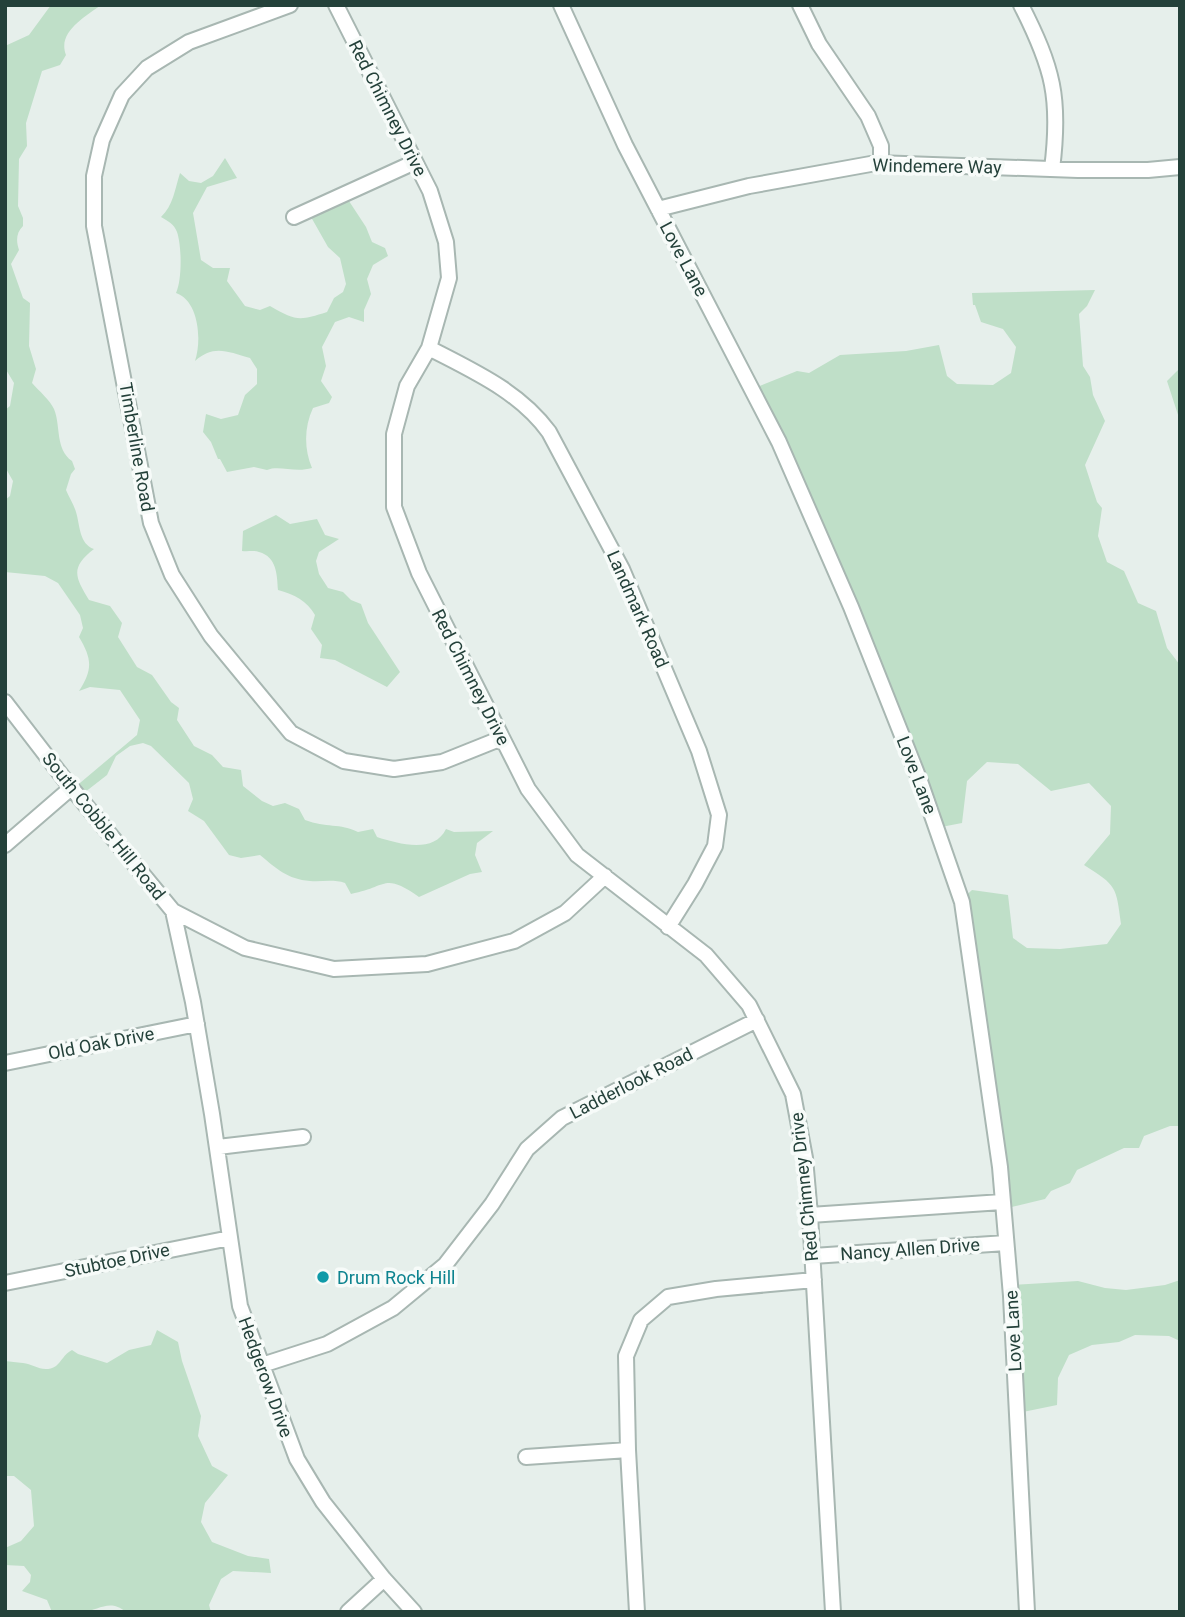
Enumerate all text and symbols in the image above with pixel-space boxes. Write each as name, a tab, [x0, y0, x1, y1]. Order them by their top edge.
street label: Red Chimney Drive	[345, 36, 431, 180]
street label: Windemere Way	[872, 154, 1002, 178]
street label: Love Lane	[656, 218, 712, 300]
street label: Timberline Road	[115, 381, 159, 513]
street label: Landmark Road	[603, 547, 673, 671]
street label: Red Chimney Drive	[428, 605, 514, 749]
street label: Love Lane	[893, 733, 941, 817]
street label: South Cobble Hill Road	[38, 748, 170, 904]
street label: Old Oak Drive	[46, 1022, 156, 1064]
street label: Ladderlook Road	[566, 1043, 696, 1123]
street label: Red Chimney Drive	[786, 1111, 822, 1263]
street label: Nancy Allen Drive	[840, 1234, 980, 1264]
street label: Stubtoe Drive	[62, 1239, 172, 1281]
place label: Drum Rock Hill	[337, 1267, 455, 1288]
marker: Drum Rock Hill	[315, 1269, 331, 1285]
street label: Love Lane	[1000, 1290, 1026, 1372]
street label: Hedgerow Drive	[234, 1314, 298, 1440]

